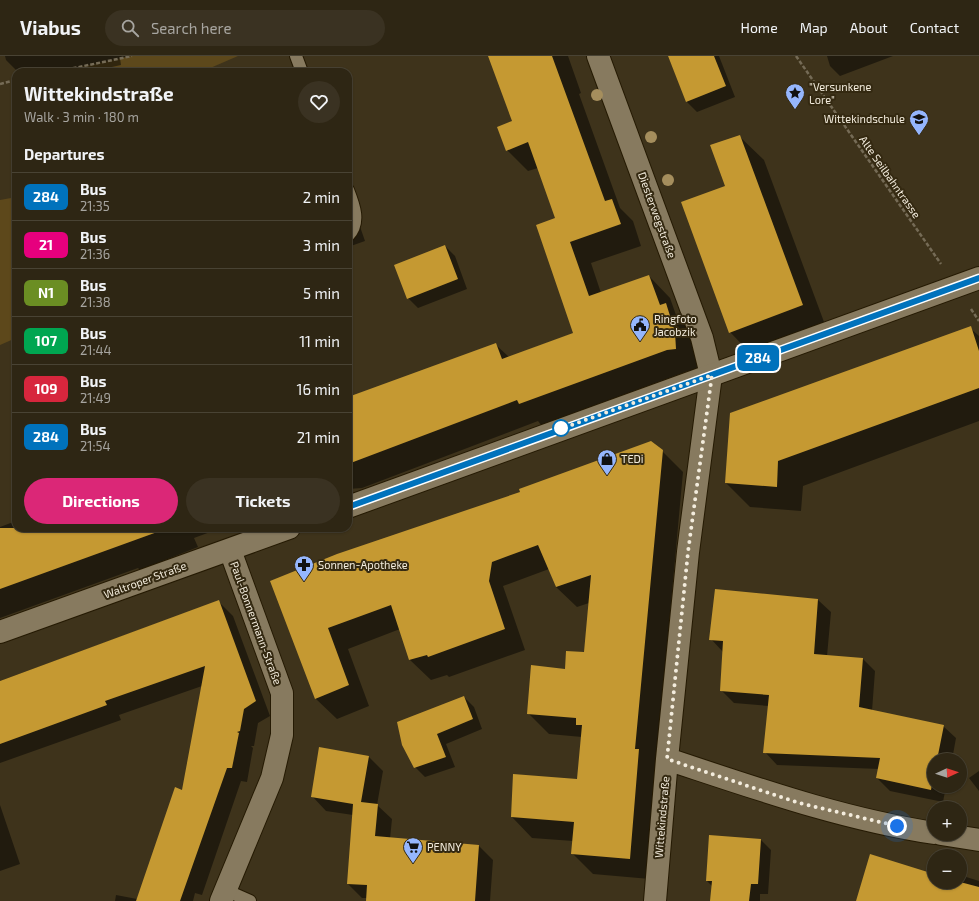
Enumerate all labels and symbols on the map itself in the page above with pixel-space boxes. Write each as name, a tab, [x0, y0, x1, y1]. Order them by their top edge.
place label: "Versunkene Lore"	[809, 80, 871, 106]
place icon: "Versunkene Lore"	[784, 82, 806, 110]
school or university icon: Wittekindschule	[908, 108, 930, 136]
place label: Wittekindschule	[824, 112, 905, 125]
street label: Alte Seilbahntrasse	[857, 133, 924, 220]
street label: Diesterwegstraße	[636, 170, 679, 260]
place label: Ringfoto Jacobzik	[654, 312, 697, 338]
public building icon: Ringfoto Jacobzik	[629, 314, 651, 342]
line badge: 284	[735, 345, 781, 371]
unlabelled marker	[552, 419, 570, 437]
shop icon: TEDi	[596, 448, 618, 476]
place label: TEDi	[621, 452, 644, 465]
pharmacy icon: Sonnen-Apotheke	[293, 554, 315, 582]
street label: Waltroper Straße	[102, 558, 188, 601]
place label: Sonnen-Apotheke	[318, 558, 408, 571]
street label: Paul-Bonnermann-Straße	[228, 559, 285, 686]
north arrow	[927, 753, 967, 793]
street label: Wittekindstraße	[651, 775, 672, 858]
your location	[887, 816, 907, 836]
supermarket icon: PENNY	[402, 836, 424, 864]
place label: PENNY	[427, 840, 462, 853]

